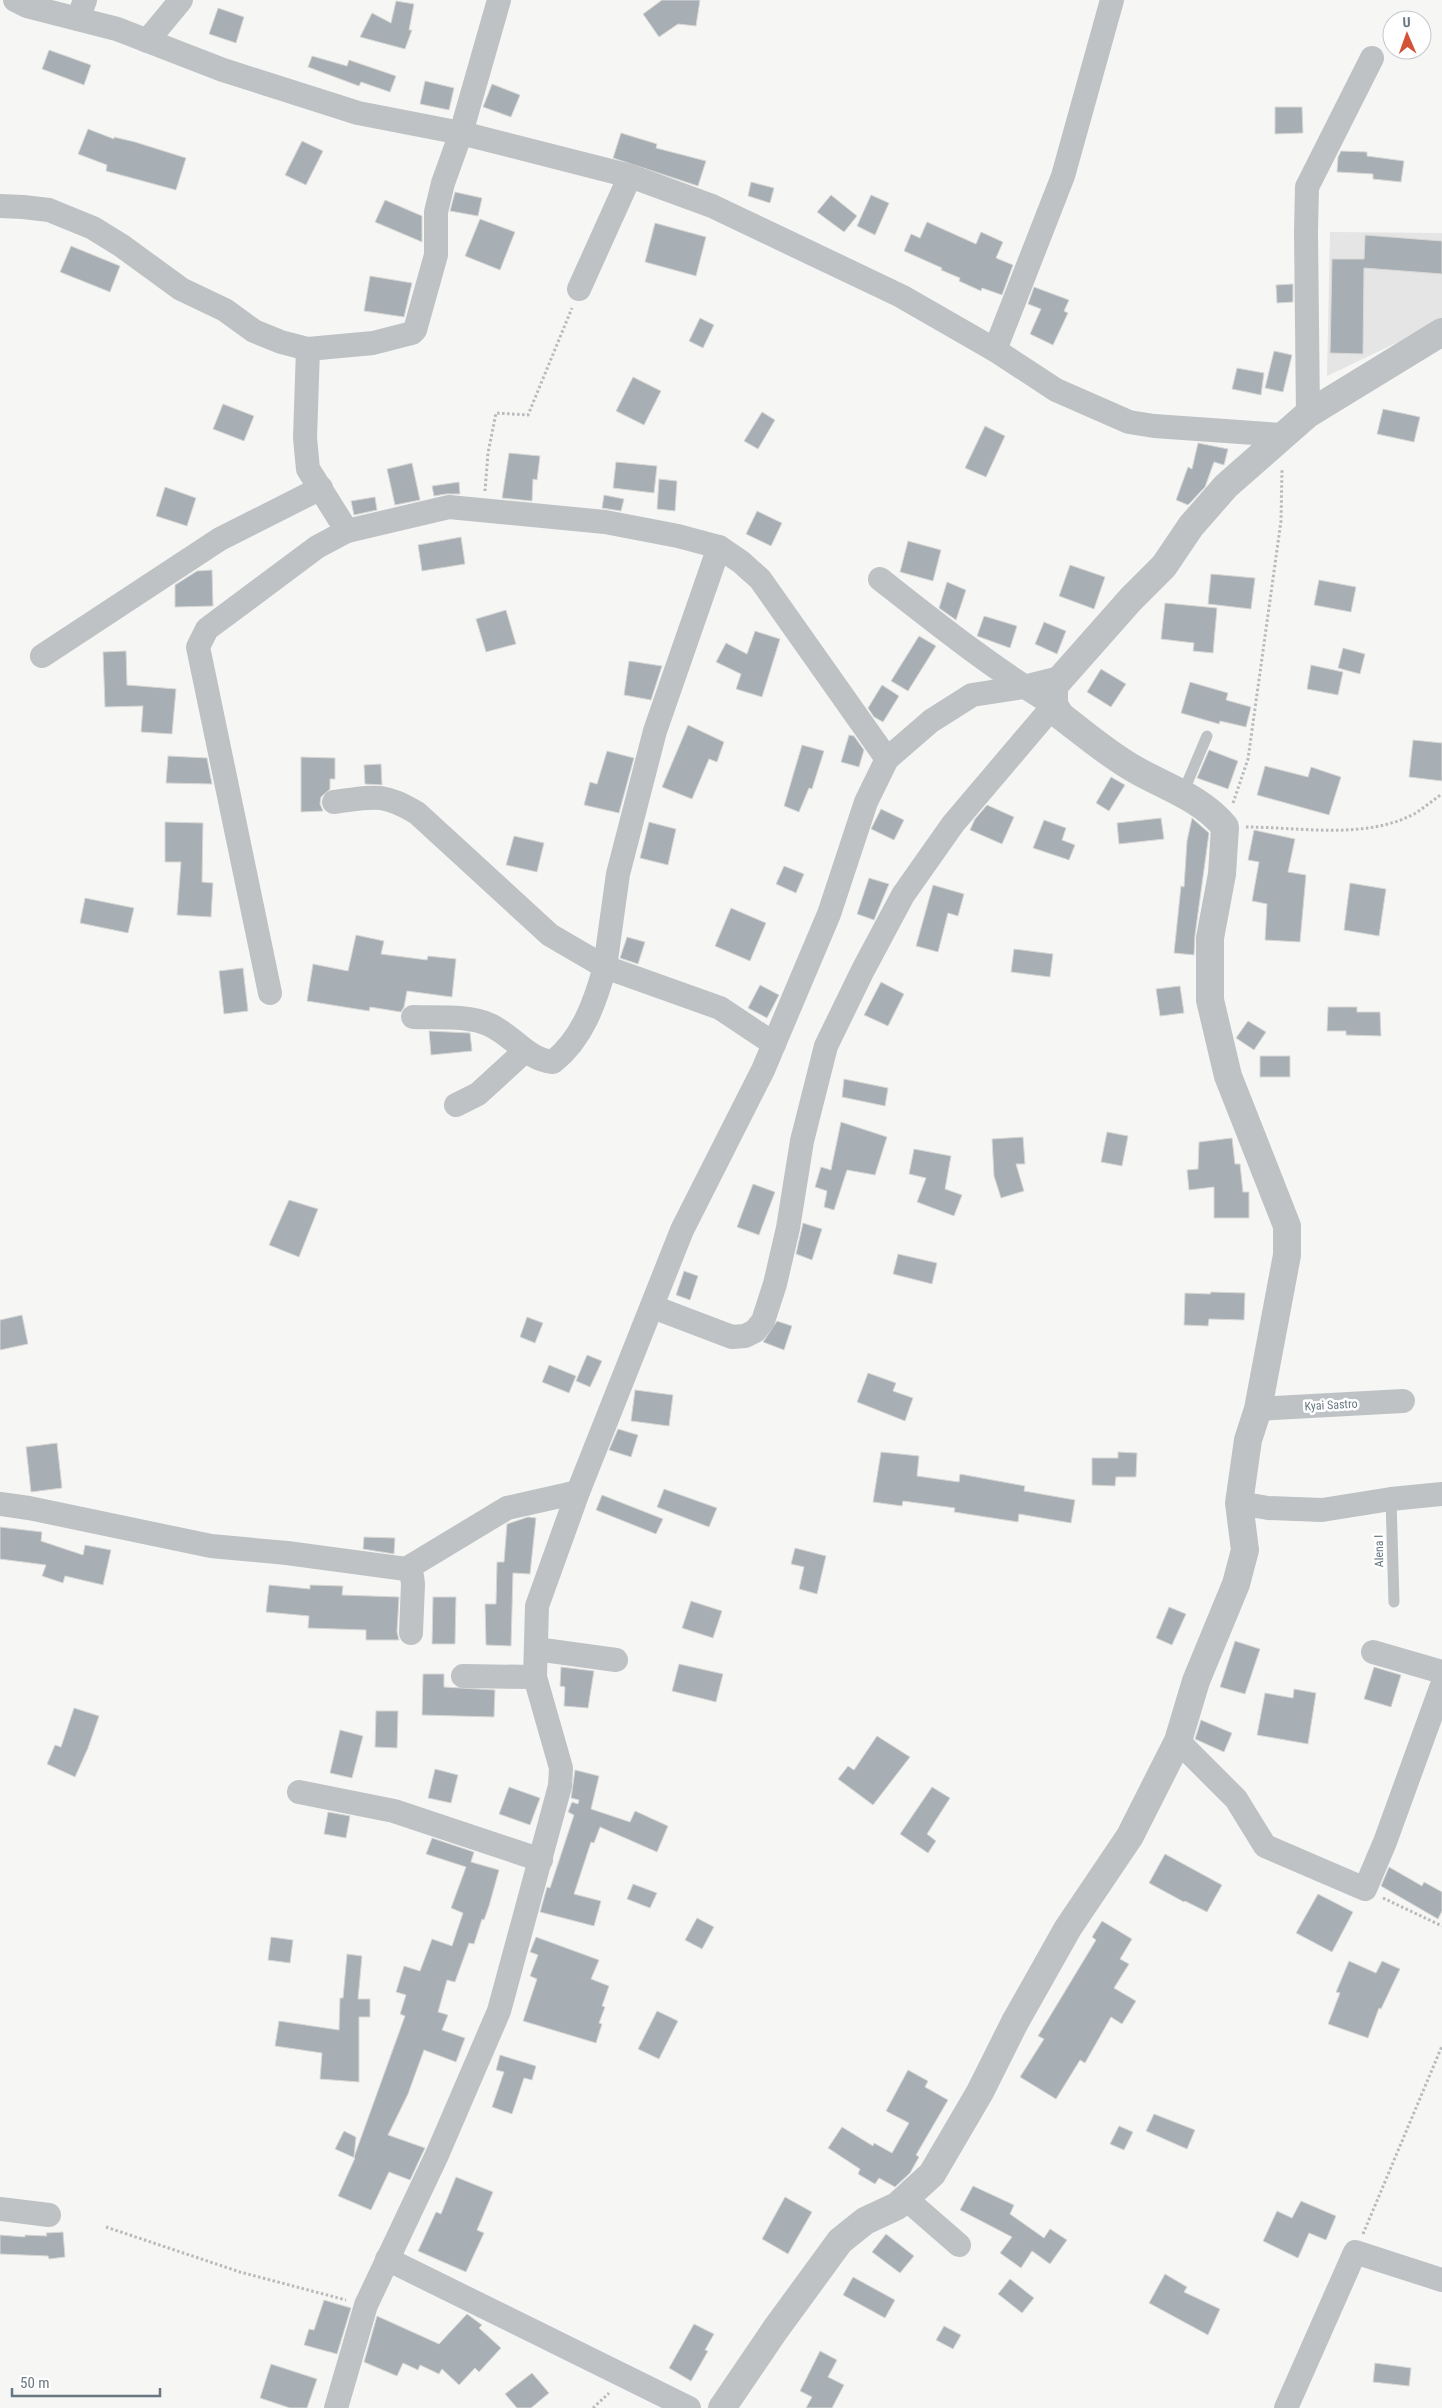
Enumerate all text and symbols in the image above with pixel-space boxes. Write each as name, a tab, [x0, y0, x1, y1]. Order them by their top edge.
north arrow	[1382, 10, 1432, 60]
text: U	[1402, 14, 1411, 30]
street label: Kyai Sastro	[1304, 1397, 1358, 1413]
street label: Alena I	[1372, 1535, 1386, 1567]
scale bar	[12, 2366, 160, 2398]
text: 50 m	[20, 2374, 50, 2392]

